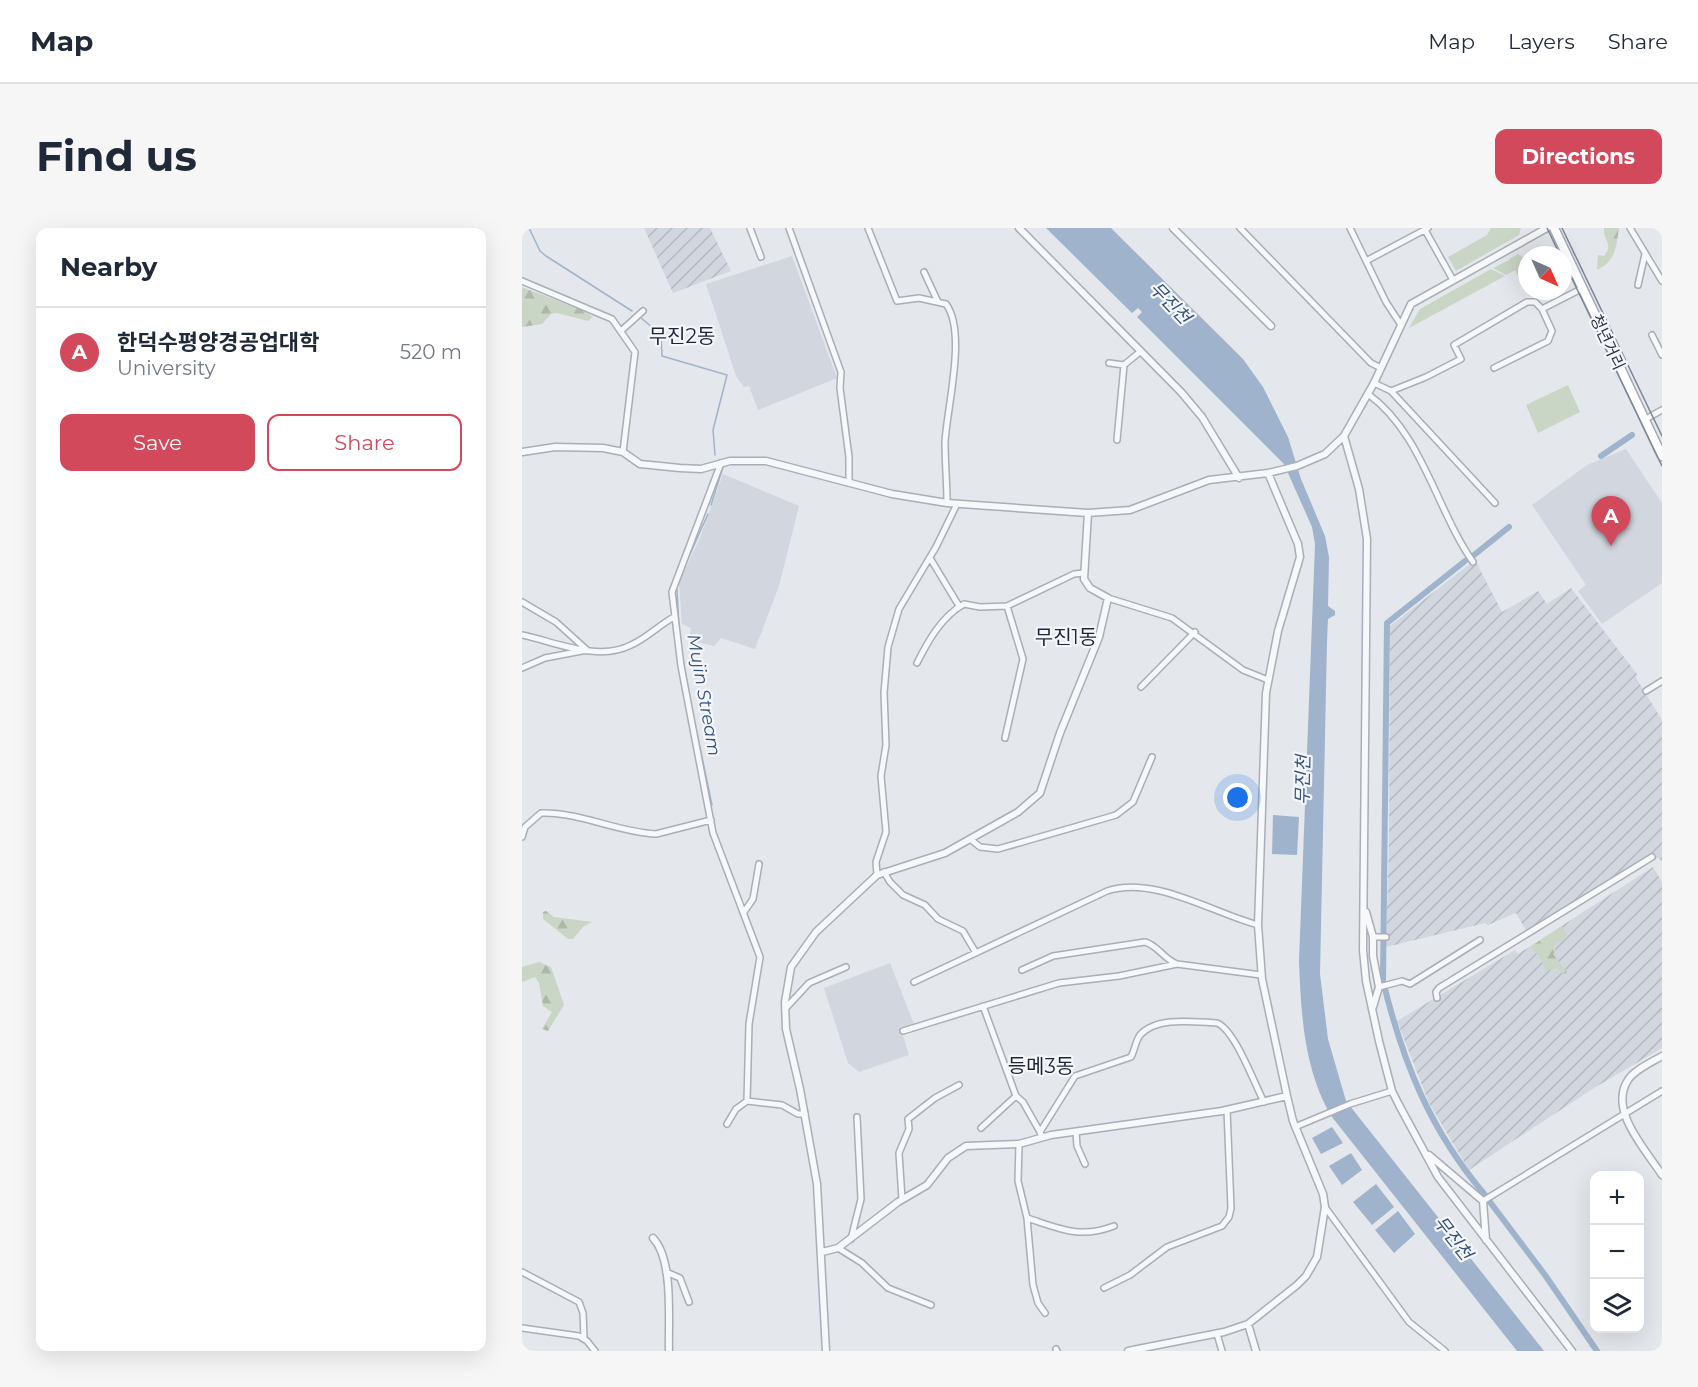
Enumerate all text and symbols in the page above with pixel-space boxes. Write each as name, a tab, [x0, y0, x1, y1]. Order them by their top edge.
text: Map	[30, 24, 93, 58]
text: Map	[1428, 29, 1475, 54]
text: Layers	[1508, 29, 1575, 54]
text: Share	[1608, 29, 1668, 54]
button: Directions	[1495, 129, 1662, 184]
text: Find us	[36, 130, 197, 182]
north arrow	[1518, 246, 1572, 300]
text: Nearby	[60, 251, 157, 283]
water label: 무진천	[1145, 277, 1197, 330]
street label: 청년거리	[1586, 312, 1629, 373]
district label: 무진2동	[649, 324, 715, 348]
text: 한덕수평양경공업대학	[117, 329, 319, 356]
text: A	[72, 340, 87, 364]
text: 520 m	[400, 340, 462, 364]
text: University	[117, 356, 216, 380]
button: Save	[60, 414, 255, 471]
button: Share	[267, 414, 462, 471]
pin: A	[1592, 496, 1630, 546]
district label: 무진1동	[1035, 625, 1097, 649]
water label: Mujin Stream	[682, 632, 726, 758]
water label: 무진천	[1292, 753, 1314, 805]
your location	[1223, 783, 1252, 812]
district label: 등메3동	[1008, 1054, 1074, 1078]
map controls	[1590, 1171, 1644, 1333]
button: +	[1590, 1171, 1644, 1225]
water label: 무진천	[1429, 1212, 1478, 1266]
button: −	[1590, 1225, 1644, 1279]
button: layers	[1590, 1279, 1644, 1333]

